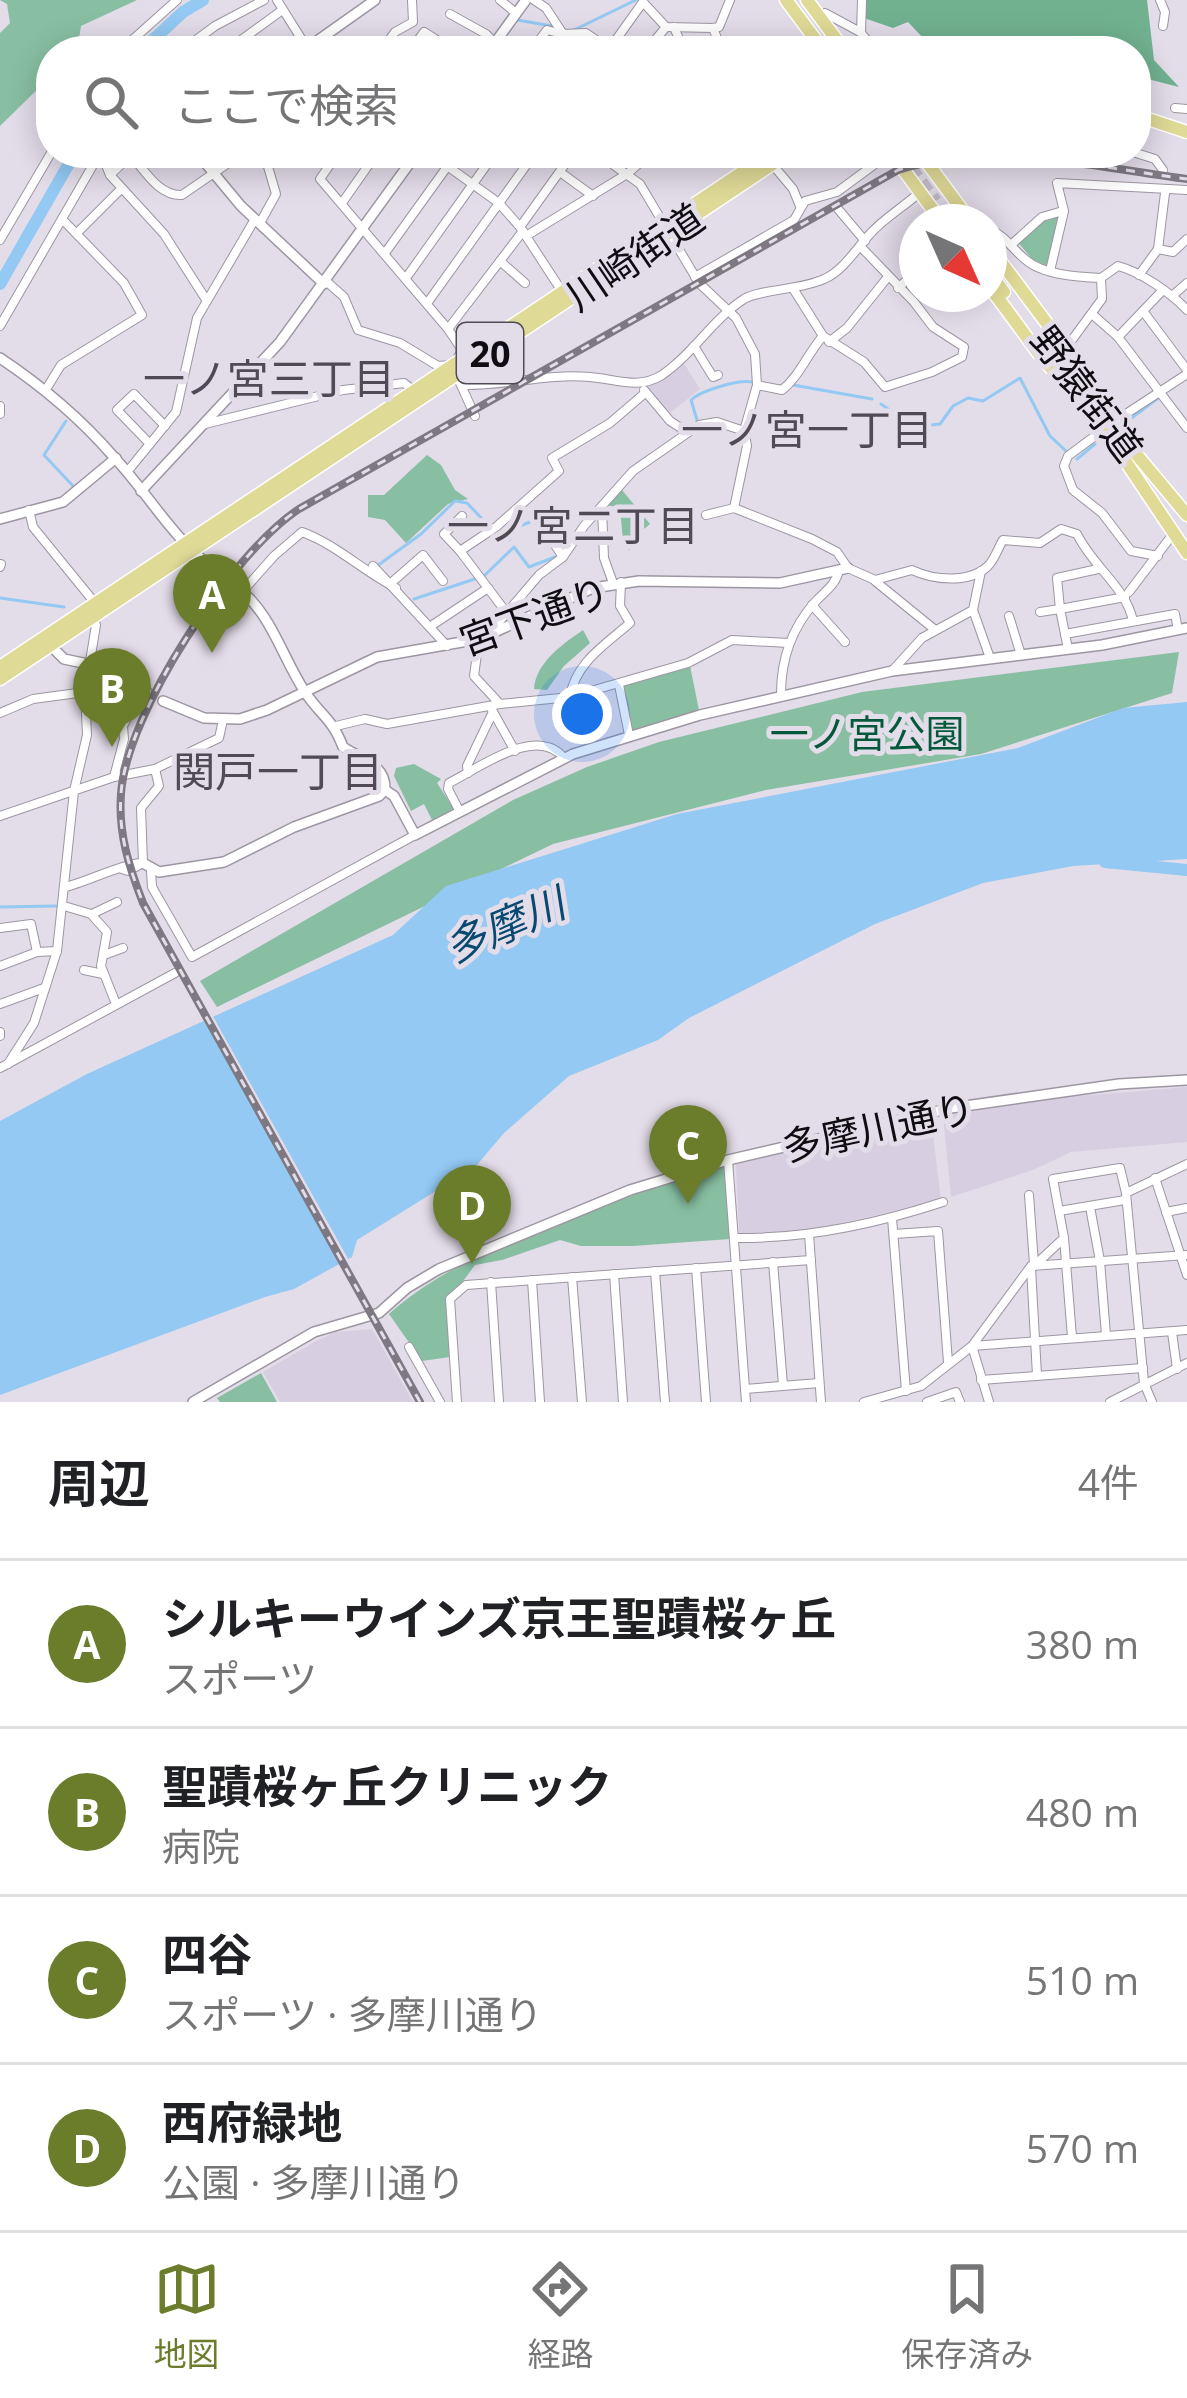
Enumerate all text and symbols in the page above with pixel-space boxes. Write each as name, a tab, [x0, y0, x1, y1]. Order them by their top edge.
search box	[36, 36, 1151, 168]
icon: search	[78, 69, 144, 135]
text: ここで検索	[174, 74, 399, 135]
street label: 川崎街道	[555, 190, 713, 322]
north arrow	[899, 204, 1007, 312]
street label: 野猿街道	[1020, 315, 1156, 471]
road number: 20	[457, 323, 523, 383]
district label: 一ノ宮三丁目	[143, 349, 395, 406]
district label: 一ノ宮一丁目	[681, 400, 933, 457]
district label: 一ノ宮二丁目	[447, 496, 699, 553]
pin: A	[173, 554, 251, 653]
street label: 宮下通り	[452, 563, 616, 667]
pin: B	[73, 648, 151, 747]
your location	[552, 684, 612, 744]
park label: 一ノ宮公園	[769, 706, 965, 759]
district label: 関戸一丁目	[173, 742, 383, 799]
water label: 多摩川	[435, 872, 577, 975]
street label: 多摩川通り	[777, 1080, 979, 1172]
pin: C	[649, 1105, 727, 1204]
pin: D	[433, 1165, 511, 1264]
text: 周辺	[48, 1447, 150, 1517]
text: 4件	[1078, 1455, 1139, 1508]
text: シルキーウインズ京王聖蹟桜ヶ丘	[162, 1587, 836, 1648]
text: A	[74, 1617, 100, 1670]
text: 380 m	[1026, 1617, 1139, 1670]
text: スポーツ	[162, 1651, 317, 1704]
text: 聖蹟桜ヶ丘クリニック	[162, 1755, 612, 1816]
text: B	[74, 1785, 100, 1838]
text: 480 m	[1026, 1785, 1139, 1838]
text: 病院	[162, 1819, 240, 1872]
text: 四谷	[162, 1923, 252, 1984]
text: C	[75, 1953, 99, 2006]
text: 510 m	[1026, 1953, 1139, 2006]
text: スポーツ · 多摩川通り	[162, 1987, 543, 2040]
text: 西府緑地	[162, 2091, 342, 2152]
text: D	[73, 2121, 101, 2174]
text: 570 m	[1026, 2121, 1139, 2174]
text: 公園 · 多摩川通り	[162, 2155, 466, 2208]
tab: 地図	[154, 2256, 220, 2376]
tab: 経路	[527, 2256, 593, 2376]
tab: 保存済み	[901, 2256, 1033, 2376]

